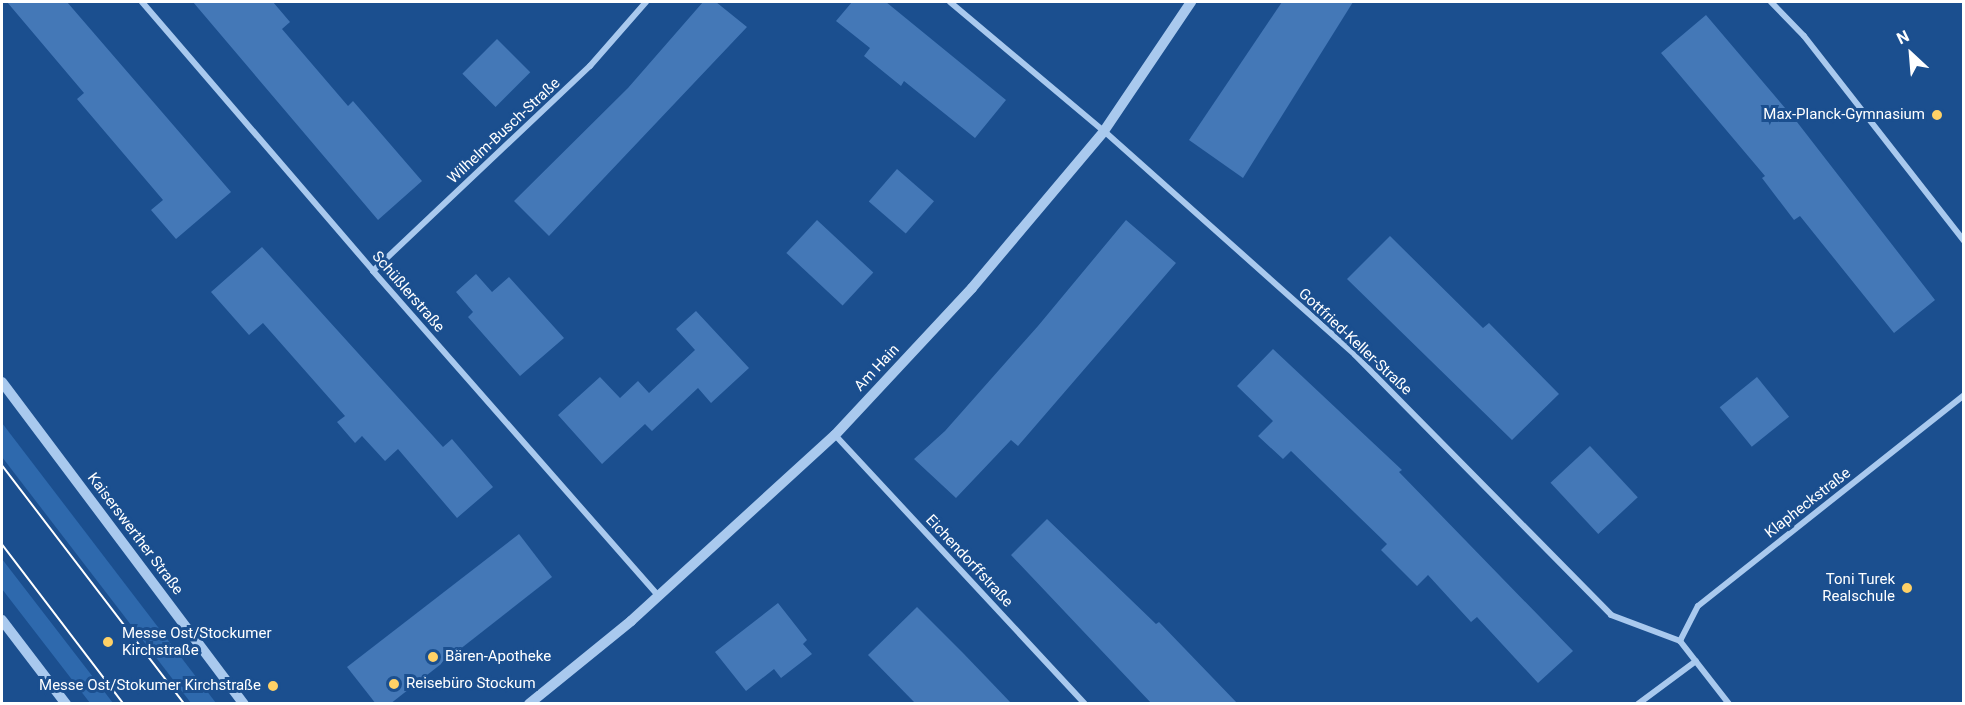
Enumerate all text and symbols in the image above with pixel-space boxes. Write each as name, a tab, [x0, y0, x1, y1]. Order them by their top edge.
north arrow	[1881, 24, 1941, 84]
text: N	[1894, 26, 1912, 48]
street label: Wilhelm-Busch-Straße	[444, 74, 564, 188]
place label: Max-Planck-Gymnasium	[1763, 106, 1925, 124]
marker: Max-Planck-Gymnasium	[1930, 108, 1944, 122]
street label: Schüßlerstraße	[368, 248, 448, 336]
street label: Gottfried-Keller-Straße	[1295, 285, 1415, 399]
street label: Am Hain	[851, 341, 903, 395]
street label: Klapheckstraße	[1762, 464, 1854, 542]
street label: Kaiserswerther Straße	[83, 469, 187, 599]
street label: Eichendorffstraße	[922, 511, 1016, 611]
place label: Toni Turek Realschule	[1822, 570, 1895, 605]
marker: Toni Turek Realschule	[1900, 581, 1914, 595]
place label: Messe Ost/Stockumer Kirchstraße	[122, 624, 272, 659]
marker: Messe Ost/Stockumer Kirchstraße	[99, 633, 117, 651]
place label: Bären-Apotheke	[445, 648, 551, 666]
marker: Bären-Apotheke	[426, 650, 440, 664]
place label: Reisebüro Stockum	[406, 675, 536, 693]
place label: Messe Ost/Stokumer Kirchstraße	[39, 677, 261, 695]
marker: Reisebüro Stockum	[387, 677, 401, 691]
marker: Messe Ost/Stokumer Kirchstraße	[266, 679, 280, 693]

